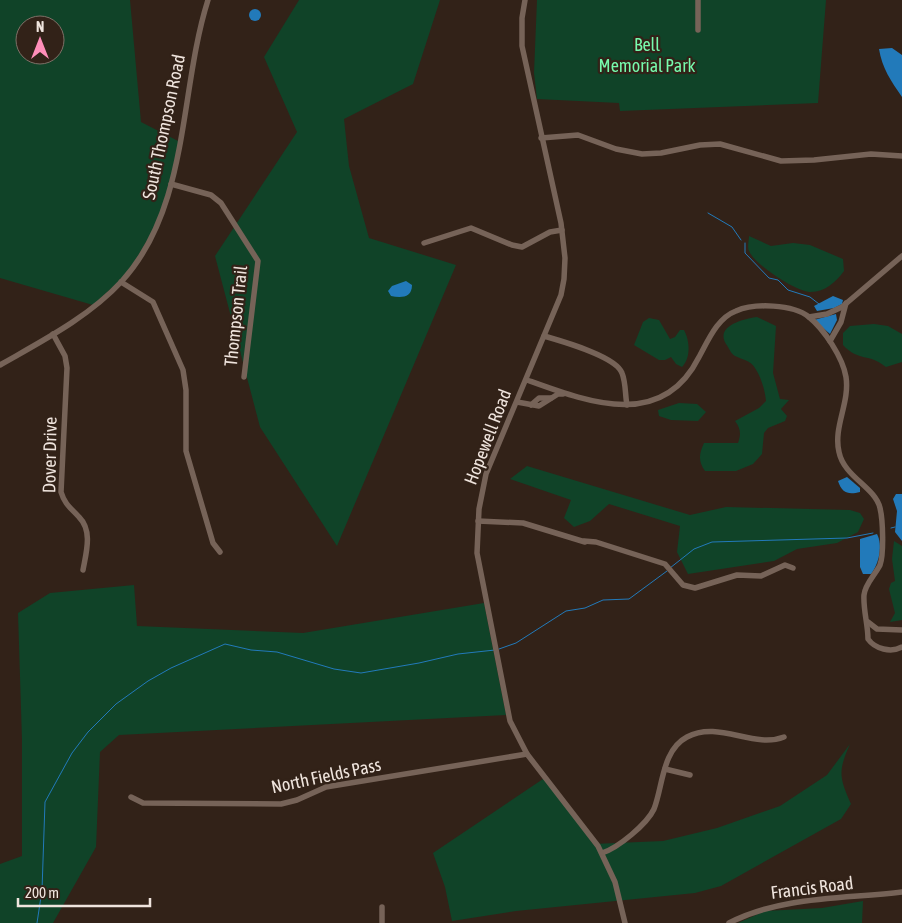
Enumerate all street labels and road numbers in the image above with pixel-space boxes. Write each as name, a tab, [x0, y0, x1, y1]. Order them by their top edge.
street label: South Thompson Road	[138, 52, 189, 201]
street label: Thompson Trail	[220, 264, 251, 367]
street label: Hopewell Road	[460, 386, 515, 488]
street label: Dover Drive	[38, 417, 61, 493]
street label: North Fields Pass	[269, 754, 383, 797]
street label: Francis Road	[769, 872, 854, 903]

